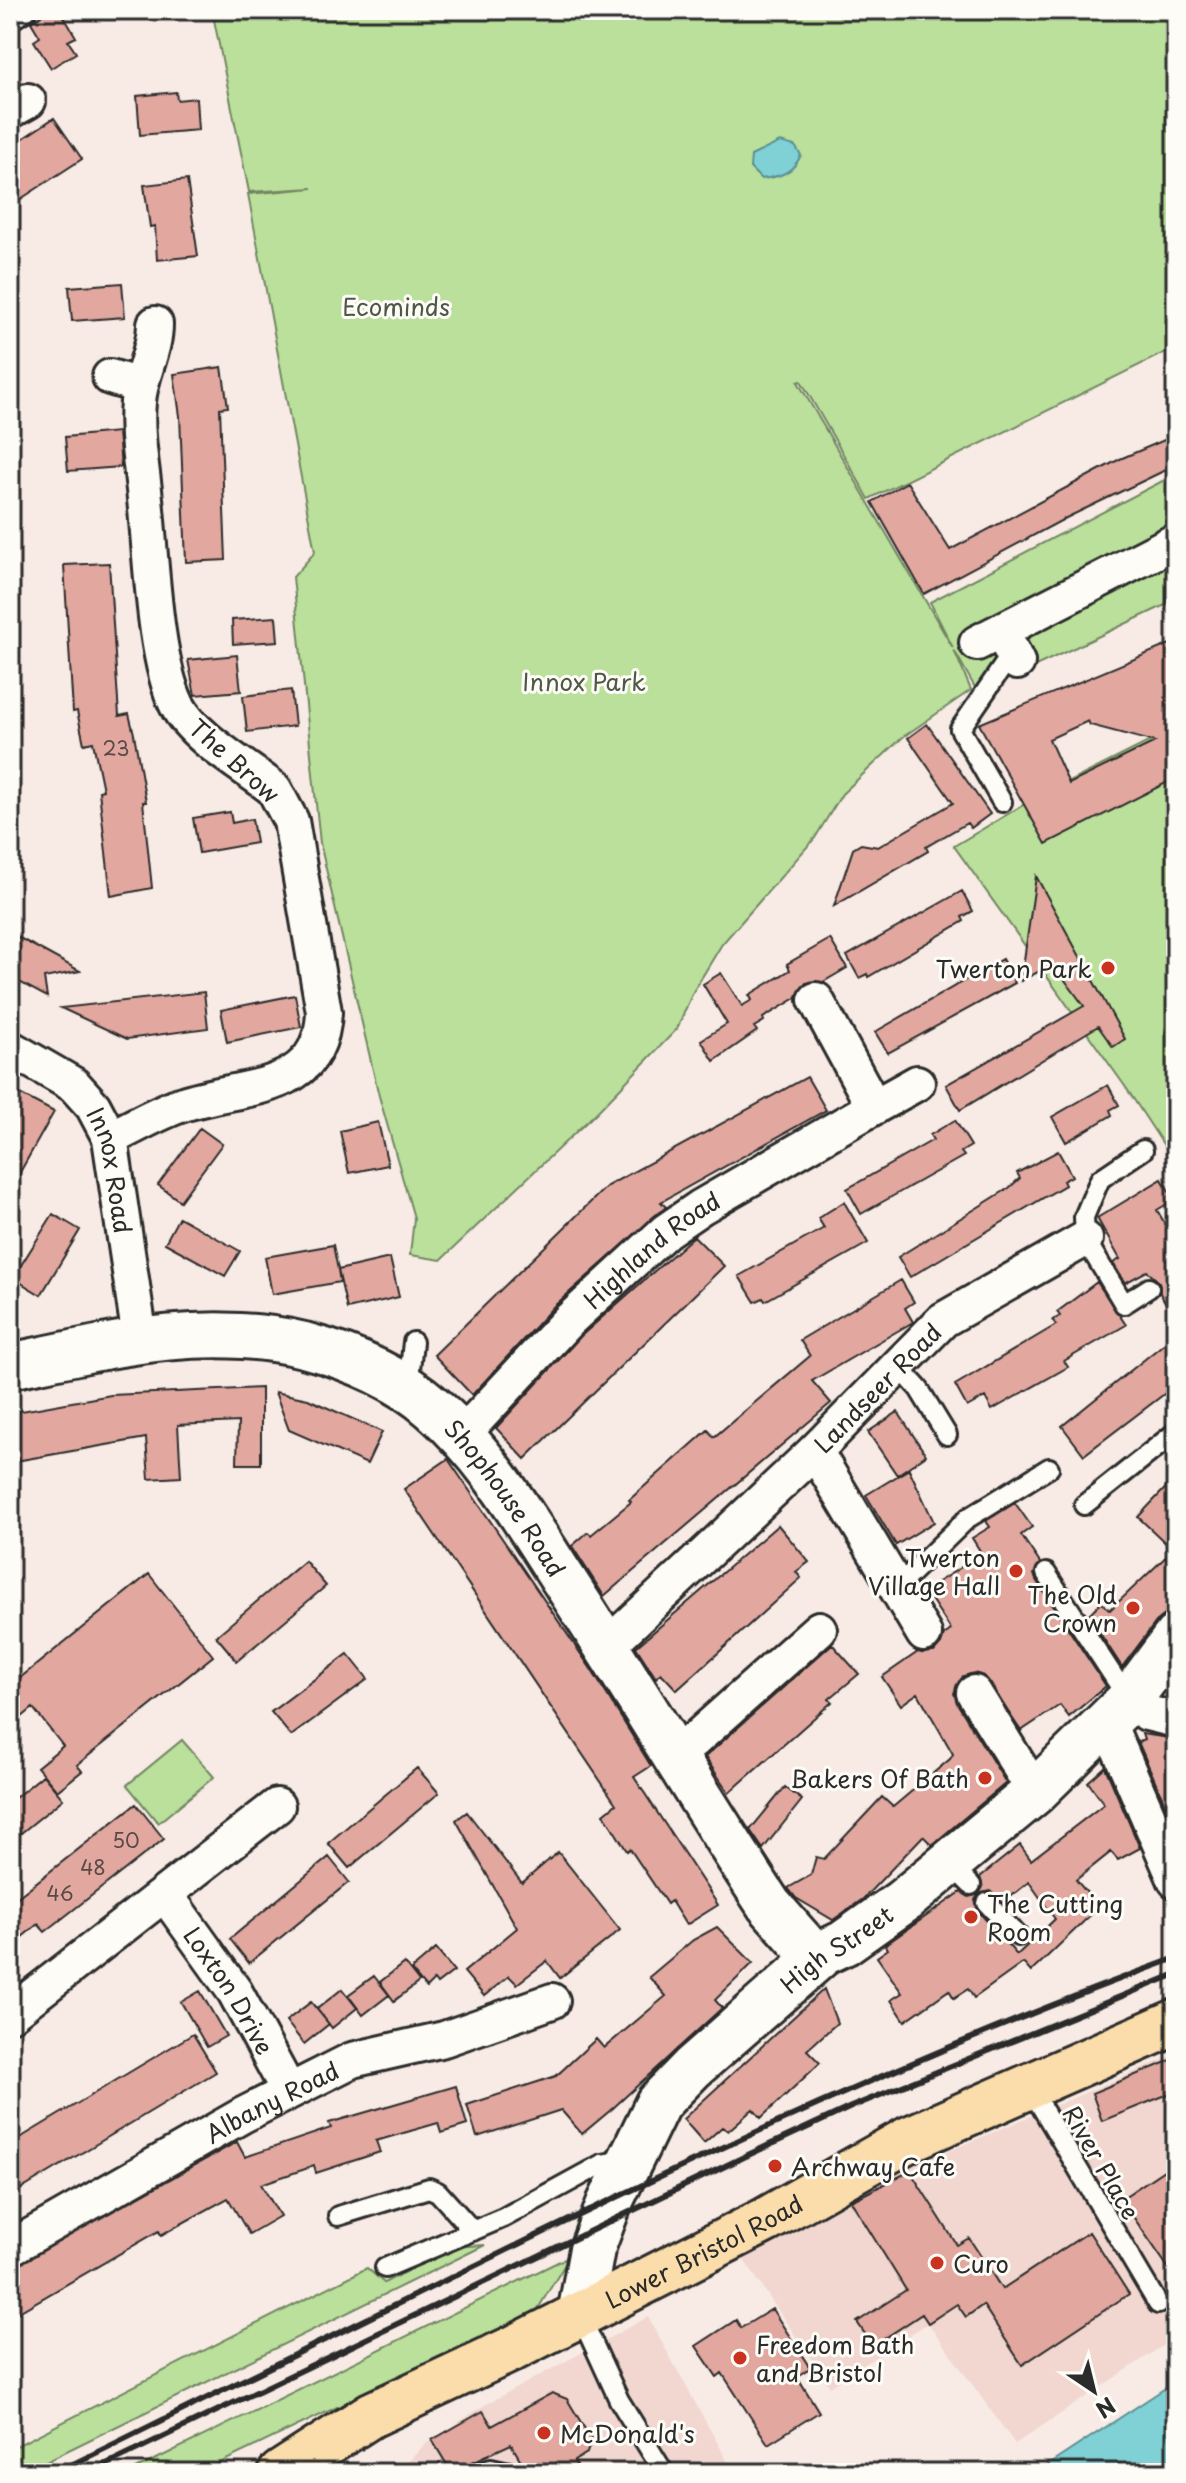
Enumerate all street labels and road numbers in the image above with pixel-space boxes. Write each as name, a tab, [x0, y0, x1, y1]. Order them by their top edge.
street label: The Brow	[182, 710, 289, 811]
street label: Innox Road	[78, 1100, 142, 1236]
street label: Highland Road	[575, 1182, 727, 1317]
street label: Landseer Road	[805, 1314, 949, 1461]
street label: Shophouse Road	[436, 1410, 575, 1584]
street label: High Street	[772, 1896, 900, 2001]
street label: Loxton Drive	[175, 1919, 283, 2061]
street label: Albany Road	[198, 2052, 345, 2151]
street label: River Place	[1055, 2098, 1149, 2226]
street label: Lower Bristol Road	[599, 2185, 809, 2317]

